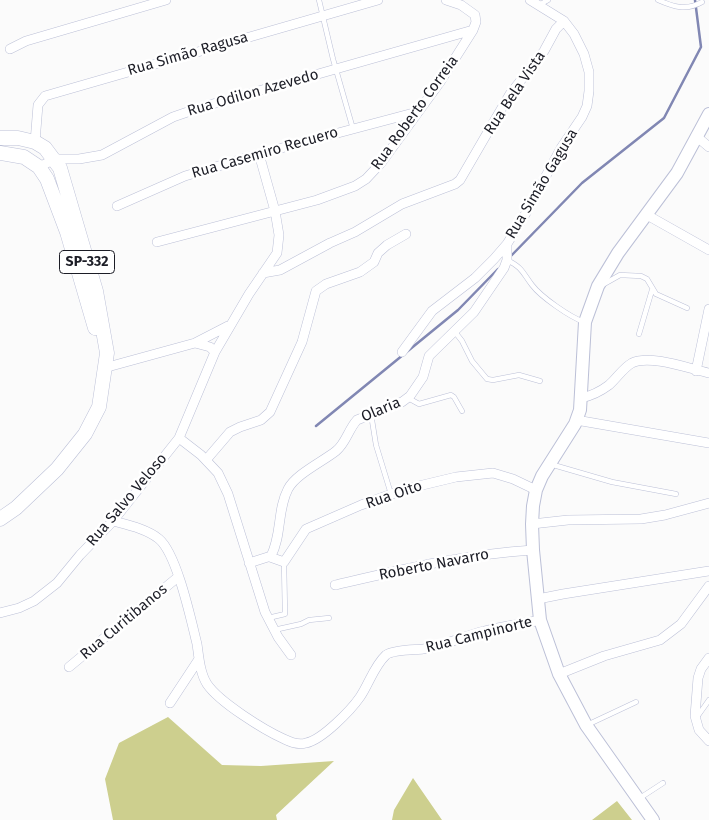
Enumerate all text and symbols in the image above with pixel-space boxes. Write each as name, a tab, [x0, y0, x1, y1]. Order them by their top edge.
street label: Rua Simão Ragusa	[126, 28, 250, 80]
street label: Rua Bela Vista	[480, 48, 550, 138]
street label: Rua Roberto Correia	[367, 52, 463, 174]
street label: Rua Odilon Azevedo	[185, 66, 321, 120]
street label: Rua Casemiro Recuero	[190, 123, 340, 183]
street label: Rua Simão Gagusa	[502, 126, 582, 242]
road number: SP-332	[59, 250, 114, 274]
street label: Olaria	[359, 394, 403, 426]
street label: Rua Salvo Veloso	[83, 450, 171, 550]
street label: Rua Oito	[363, 477, 425, 513]
street label: Roberto Navarro	[377, 546, 491, 584]
street label: Rua Curitibanos	[77, 580, 171, 664]
street label: Rua Campinorte	[424, 613, 534, 657]

